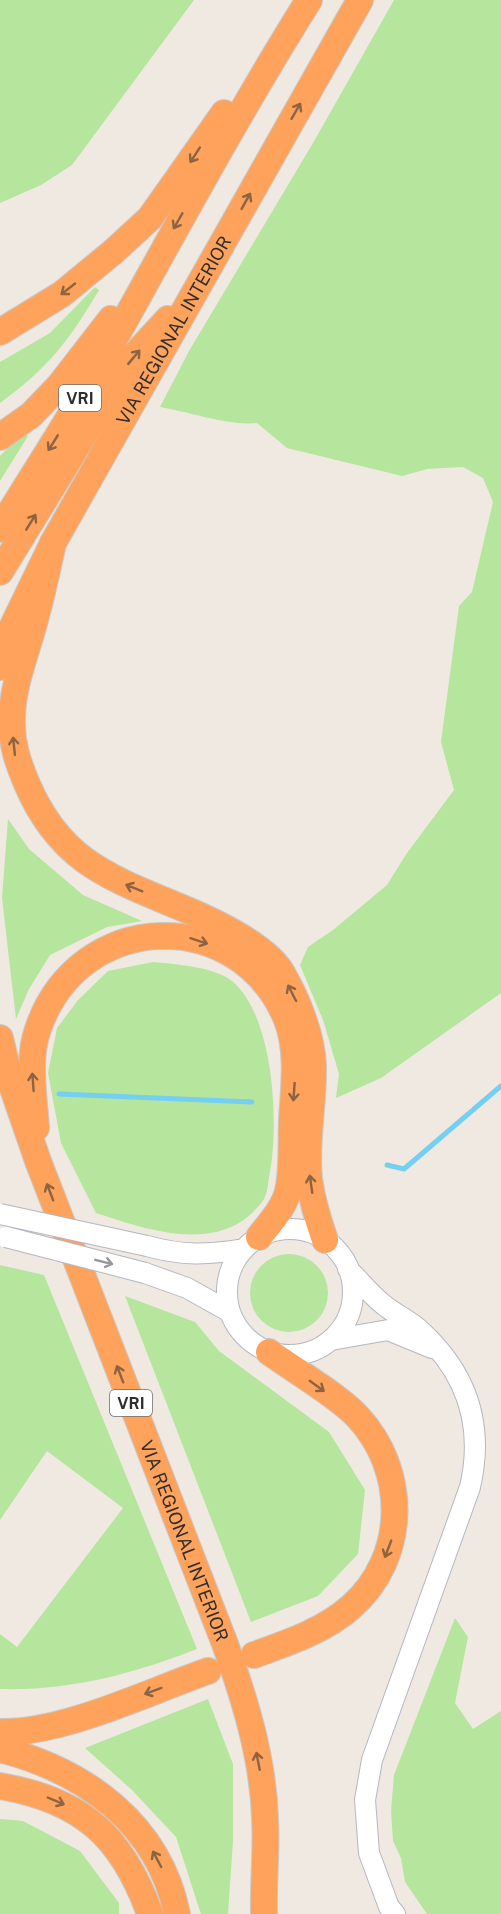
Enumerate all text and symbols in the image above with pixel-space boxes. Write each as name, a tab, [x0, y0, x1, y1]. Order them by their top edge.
one-way arrow	[290, 103, 302, 120]
one-way arrow	[188, 146, 200, 163]
one-way arrow	[241, 192, 252, 210]
one-way arrow	[172, 212, 184, 229]
street label: VIA REGIONAL INTERIOR	[112, 232, 235, 428]
one-way arrow	[60, 282, 76, 295]
one-way arrow	[127, 350, 141, 365]
road number: VRI	[59, 385, 101, 411]
one-way arrow	[46, 434, 58, 451]
one-way arrow	[25, 514, 37, 531]
one-way arrow	[8, 736, 19, 756]
one-way arrow	[125, 882, 144, 893]
one-way arrow	[189, 937, 208, 948]
one-way arrow	[286, 984, 297, 1002]
one-way arrow	[27, 1072, 38, 1092]
one-way arrow	[288, 1081, 299, 1101]
one-way arrow	[305, 1175, 316, 1194]
one-way arrow	[44, 1184, 55, 1202]
one-way arrow	[94, 1257, 113, 1269]
one-way arrow	[114, 1366, 125, 1384]
one-way arrow	[308, 1380, 324, 1392]
road number: VRI	[110, 1390, 152, 1416]
street label: VIA REGIONAL INTERIOR	[137, 1437, 233, 1644]
one-way arrow	[381, 1539, 392, 1558]
one-way arrow	[144, 1686, 163, 1697]
one-way arrow	[252, 1752, 263, 1772]
one-way arrow	[47, 1796, 65, 1807]
one-way arrow	[151, 1851, 162, 1869]

